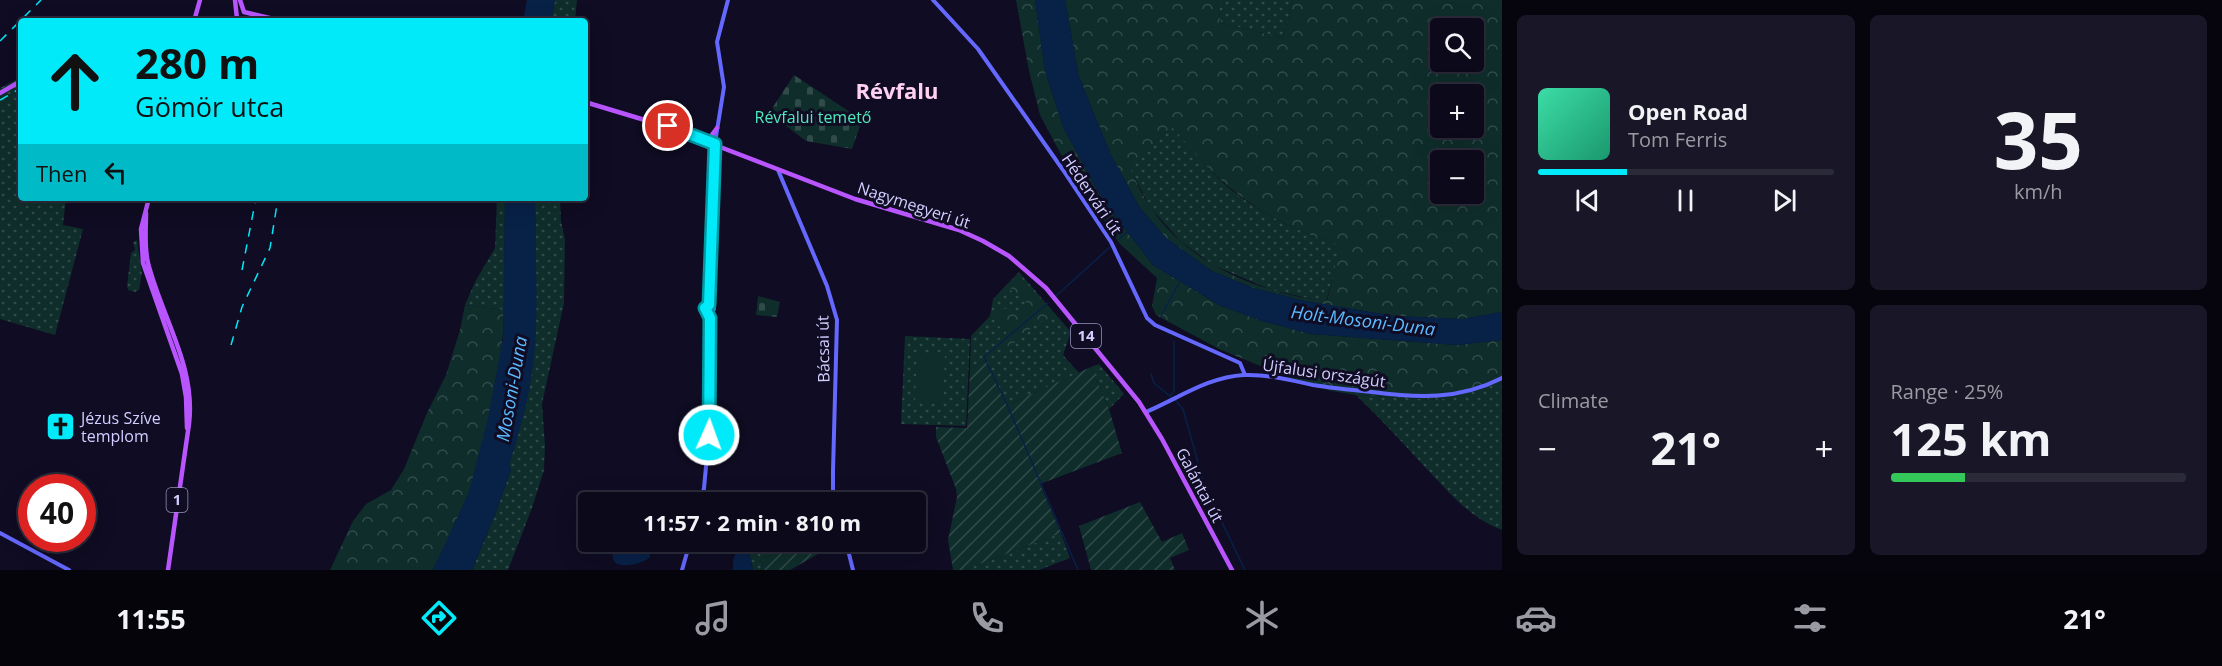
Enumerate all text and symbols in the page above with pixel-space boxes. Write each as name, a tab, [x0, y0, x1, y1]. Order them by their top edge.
map controls	[1430, 18, 1484, 204]
button: search	[1430, 18, 1484, 72]
text: 280 m	[135, 34, 259, 91]
icon: ahead	[36, 42, 114, 120]
district label: Révfalu	[855, 75, 939, 105]
button: +	[1430, 84, 1484, 138]
text: 35	[1994, 86, 2083, 192]
text: Gömör utca	[135, 88, 284, 125]
text: Open Road	[1628, 96, 1748, 126]
pin	[642, 100, 693, 151]
park label: Révfalui temető	[755, 106, 871, 128]
icon: arrive	[651, 109, 684, 142]
text: Tom Ferris	[1628, 126, 1727, 153]
street label: Hédervári út	[1057, 149, 1127, 239]
button: −	[1430, 150, 1484, 204]
icon: left	[99, 156, 132, 189]
text: Then	[36, 158, 87, 188]
street label: Nagymegyeri út	[855, 176, 973, 234]
text: km/h	[2014, 178, 2063, 205]
icon: previous	[1571, 184, 1604, 217]
icon: pause	[1669, 184, 1702, 217]
icon: next	[1768, 184, 1801, 217]
water label: Holt-Mosoni-Duna	[1290, 299, 1437, 341]
street label: Bácsai út	[811, 315, 835, 383]
road number: 14	[1071, 324, 1101, 348]
water label: Mosoni-Duna	[490, 334, 532, 443]
street label: Újfalusi országút	[1261, 353, 1387, 393]
text: Range · 25%	[1891, 378, 2003, 405]
text: Climate	[1538, 387, 1609, 414]
position arrow	[677, 403, 741, 467]
place label: Jézus Szíve templom	[79, 407, 161, 447]
text: 125 km	[1891, 408, 2051, 469]
church icon: Jézus Szíve templom	[44, 411, 76, 443]
text: 21°	[1650, 417, 1721, 478]
text: −	[1538, 426, 1557, 471]
text: +	[1815, 426, 1833, 471]
street label: Galántai út	[1171, 444, 1229, 526]
speed limit sign: 40	[18, 474, 96, 552]
road number: 1	[166, 488, 188, 512]
text: 11:57 · 2 min · 810 m	[643, 507, 861, 537]
icon: directions	[418, 597, 460, 639]
icon: music	[692, 597, 734, 639]
icon: phone	[966, 597, 1008, 639]
icon: climate	[1241, 597, 1283, 639]
icon: car	[1515, 597, 1557, 639]
icon: filters	[1789, 597, 1831, 639]
text: 11:55	[116, 600, 186, 637]
text: 21°	[2063, 600, 2106, 637]

